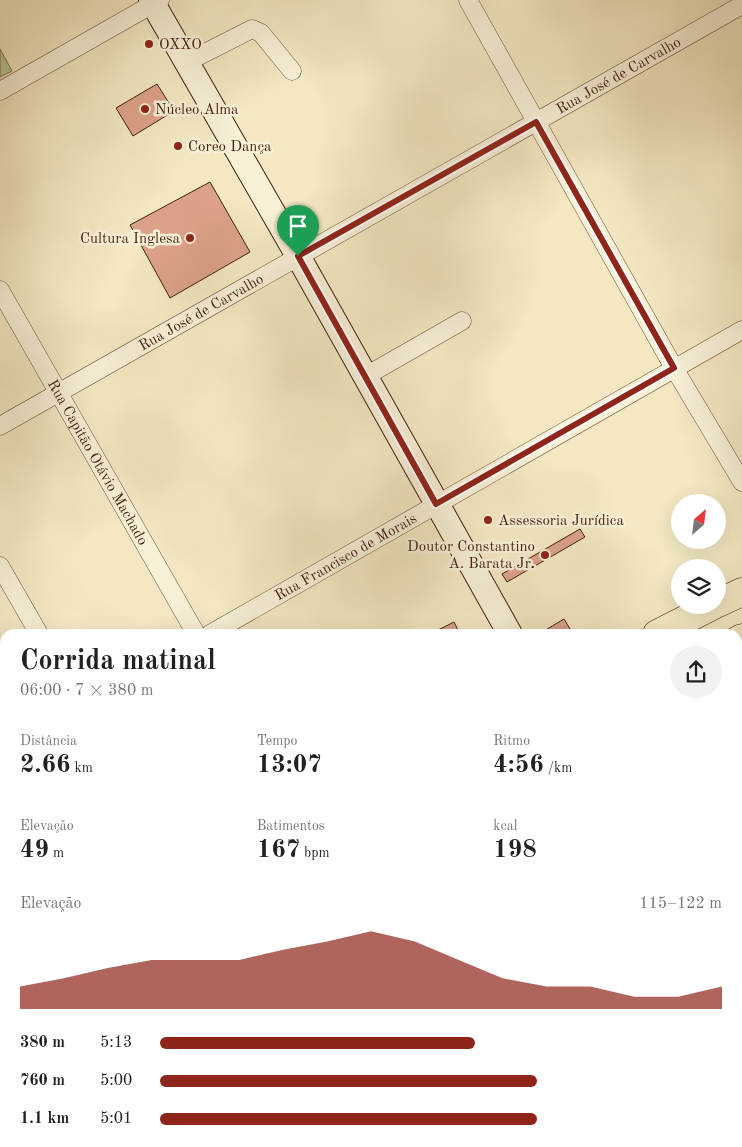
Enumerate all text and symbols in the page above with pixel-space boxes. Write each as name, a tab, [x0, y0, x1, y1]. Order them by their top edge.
street label: Rua José de Carvalho	[554, 35, 684, 118]
marker: OXXO	[143, 38, 155, 50]
place label: OXXO	[159, 38, 202, 53]
marker: Núcleo Alma	[139, 103, 151, 115]
place label: Núcleo Alma	[155, 103, 239, 118]
marker: Coreo Dança	[172, 140, 184, 152]
place label: Coreo Dança	[188, 140, 272, 155]
pin	[277, 205, 319, 256]
icon: arrive	[284, 212, 312, 240]
place label: Cultura Inglesa	[80, 232, 181, 247]
marker: Cultura Inglesa	[184, 232, 196, 244]
street label: Rua José de Carvalho	[137, 272, 267, 355]
street label: Rua Capitão Otávio Machado	[44, 377, 150, 548]
north arrow	[671, 494, 726, 549]
map controls	[671, 494, 726, 614]
street label: Rua Francisco de Morais	[273, 512, 420, 604]
marker: Assessoria Jurídica	[482, 514, 494, 526]
place label: Assessoria Jurídica	[498, 514, 624, 529]
place label: Doutor Constantino A. Barata Jr.	[407, 540, 535, 572]
marker: Doutor Constantino A. Barata Jr.	[539, 549, 551, 561]
button: layers	[671, 559, 726, 614]
button: share	[670, 646, 722, 698]
text: Corrida matinal	[20, 648, 216, 676]
text: 06:00 · 7 × 380 m	[20, 683, 153, 699]
text: Distância	[20, 734, 77, 748]
text: Tempo	[257, 734, 297, 748]
text: Ritmo	[493, 734, 530, 748]
text: 2.66	[20, 753, 71, 778]
text: 13:07	[257, 753, 322, 778]
text: 4:56	[493, 753, 544, 778]
text: km	[71, 761, 93, 775]
text: /km	[544, 761, 572, 775]
text: Elevação	[20, 819, 74, 833]
text: Batimentos	[257, 819, 325, 833]
text: kcal	[493, 819, 517, 833]
text: 49	[20, 838, 49, 863]
text: 167	[257, 838, 300, 863]
text: 198	[493, 838, 537, 863]
text: m	[49, 846, 64, 860]
text: bpm	[300, 846, 330, 860]
text: Elevação	[20, 896, 81, 912]
text: 115–122 m	[639, 896, 722, 912]
text: 380 m	[20, 1035, 65, 1051]
text: 5:13	[100, 1035, 132, 1051]
text: 760 m	[20, 1073, 65, 1089]
text: 5:00	[100, 1073, 132, 1089]
text: 1.1 km	[20, 1111, 69, 1127]
text: 5:01	[100, 1111, 132, 1127]

